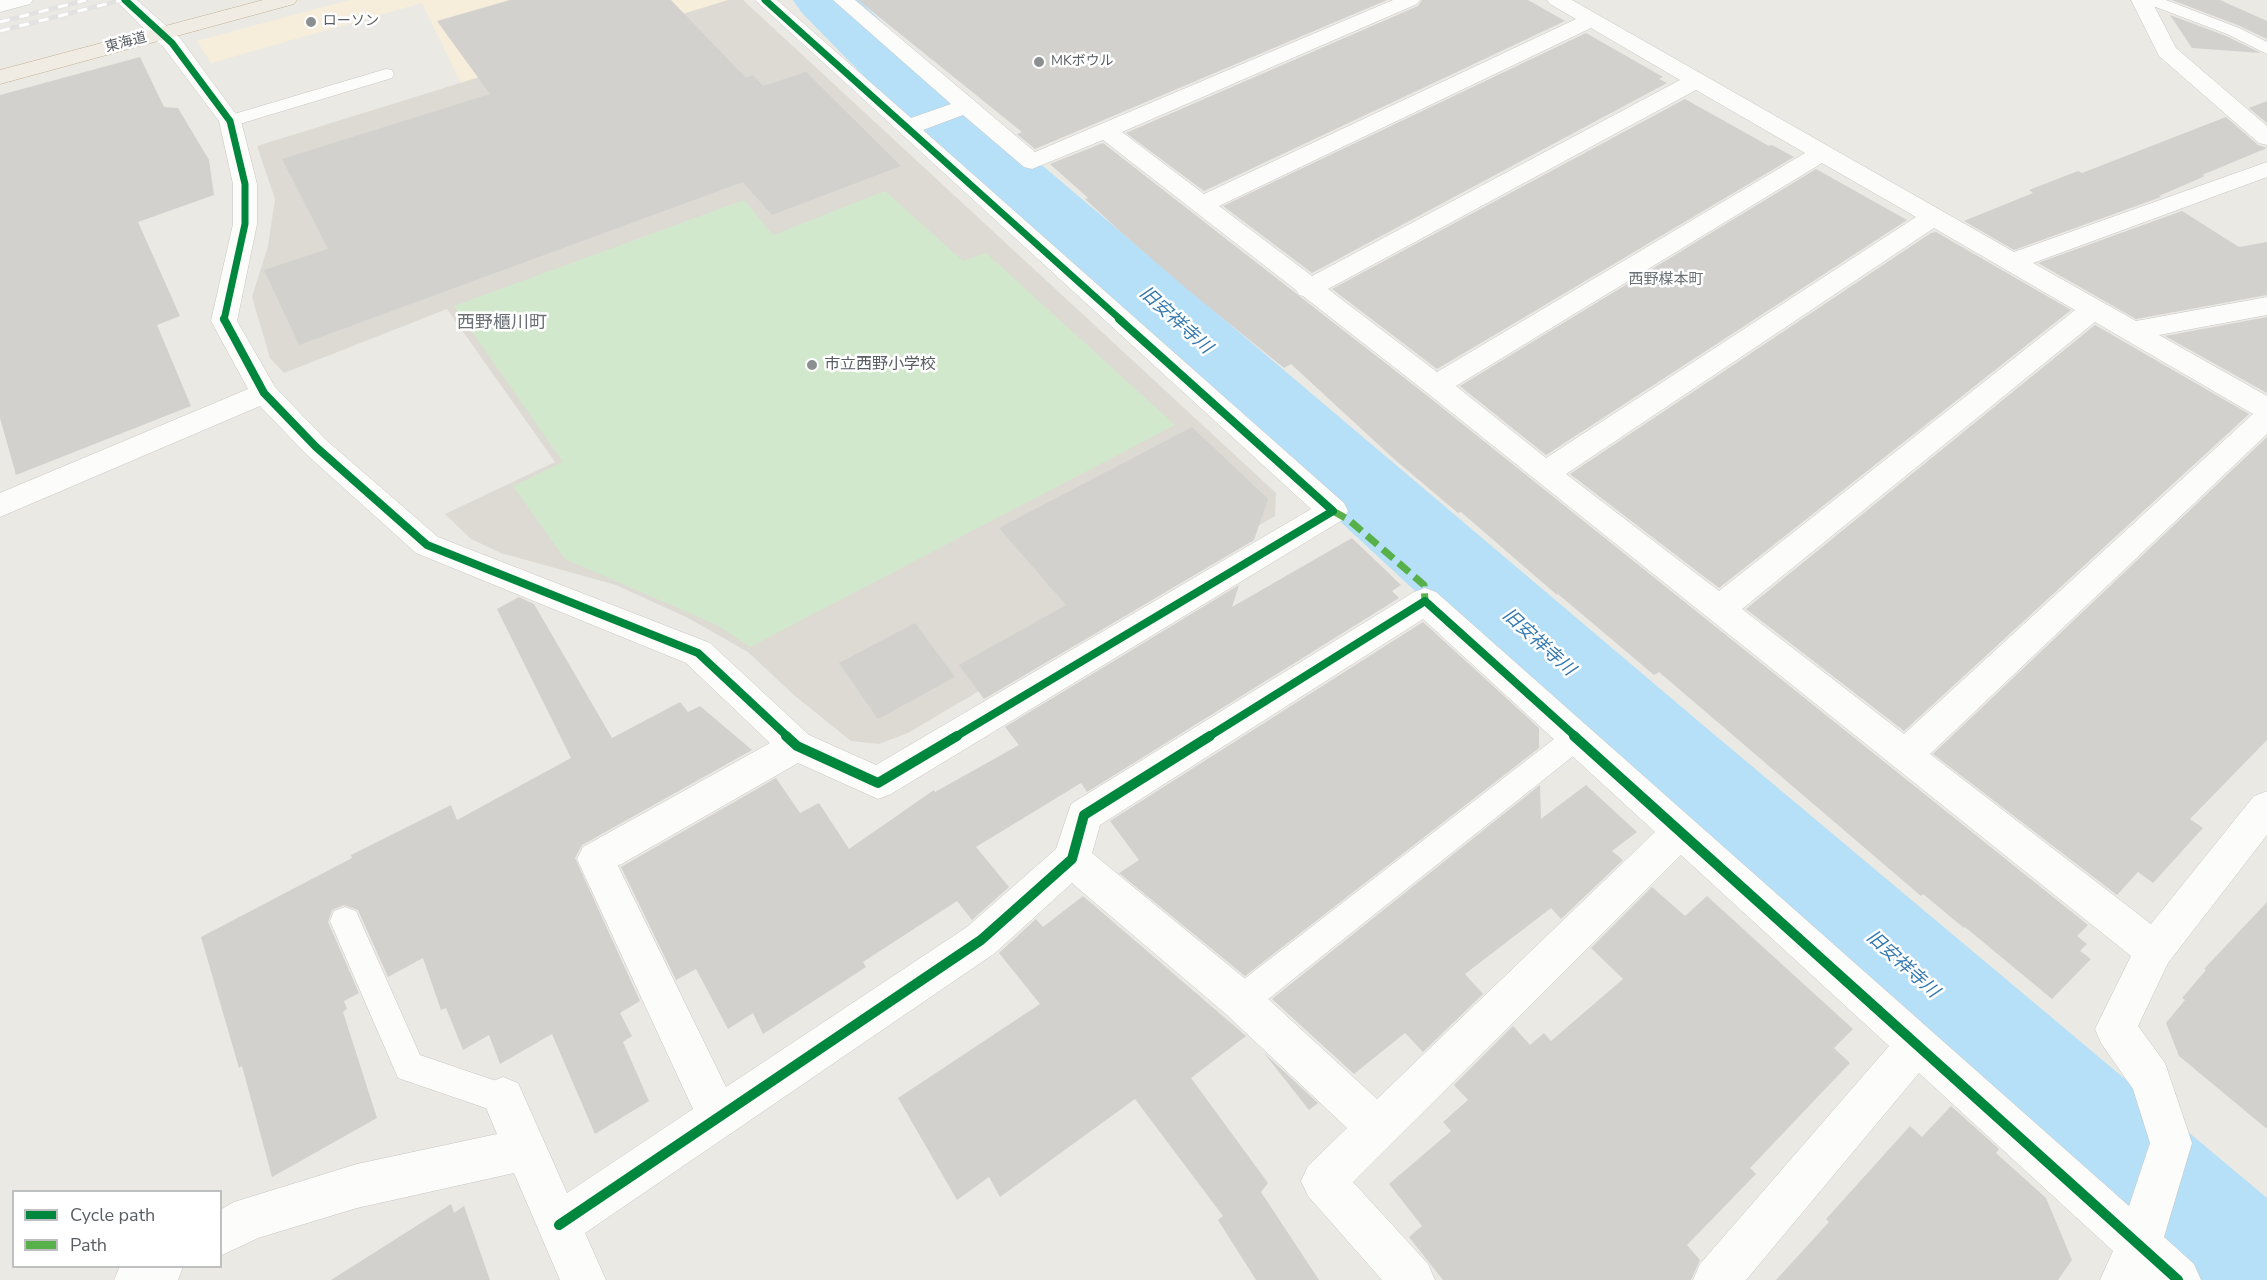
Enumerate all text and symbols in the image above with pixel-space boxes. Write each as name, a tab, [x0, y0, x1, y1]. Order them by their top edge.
place label: ローソン	[323, 14, 379, 30]
marker: ローソン	[304, 15, 318, 29]
street label: 東海道	[104, 29, 148, 57]
place label: MKボウル	[1051, 54, 1114, 70]
marker: MKボウル	[1032, 55, 1046, 69]
district label: 西野楳本町	[1629, 271, 1703, 289]
water label: 旧安祥寺川	[1134, 283, 1216, 359]
district label: 西野櫃川町	[457, 313, 547, 335]
place label: 市立西野小学校	[824, 355, 936, 375]
marker: 市立西野小学校	[805, 358, 819, 372]
water label: 旧安祥寺川	[1497, 605, 1579, 681]
water label: 旧安祥寺川	[1861, 927, 1943, 1003]
legend	[12, 1190, 222, 1268]
text: Cycle path	[70, 1203, 155, 1227]
text: Path	[70, 1233, 107, 1257]

